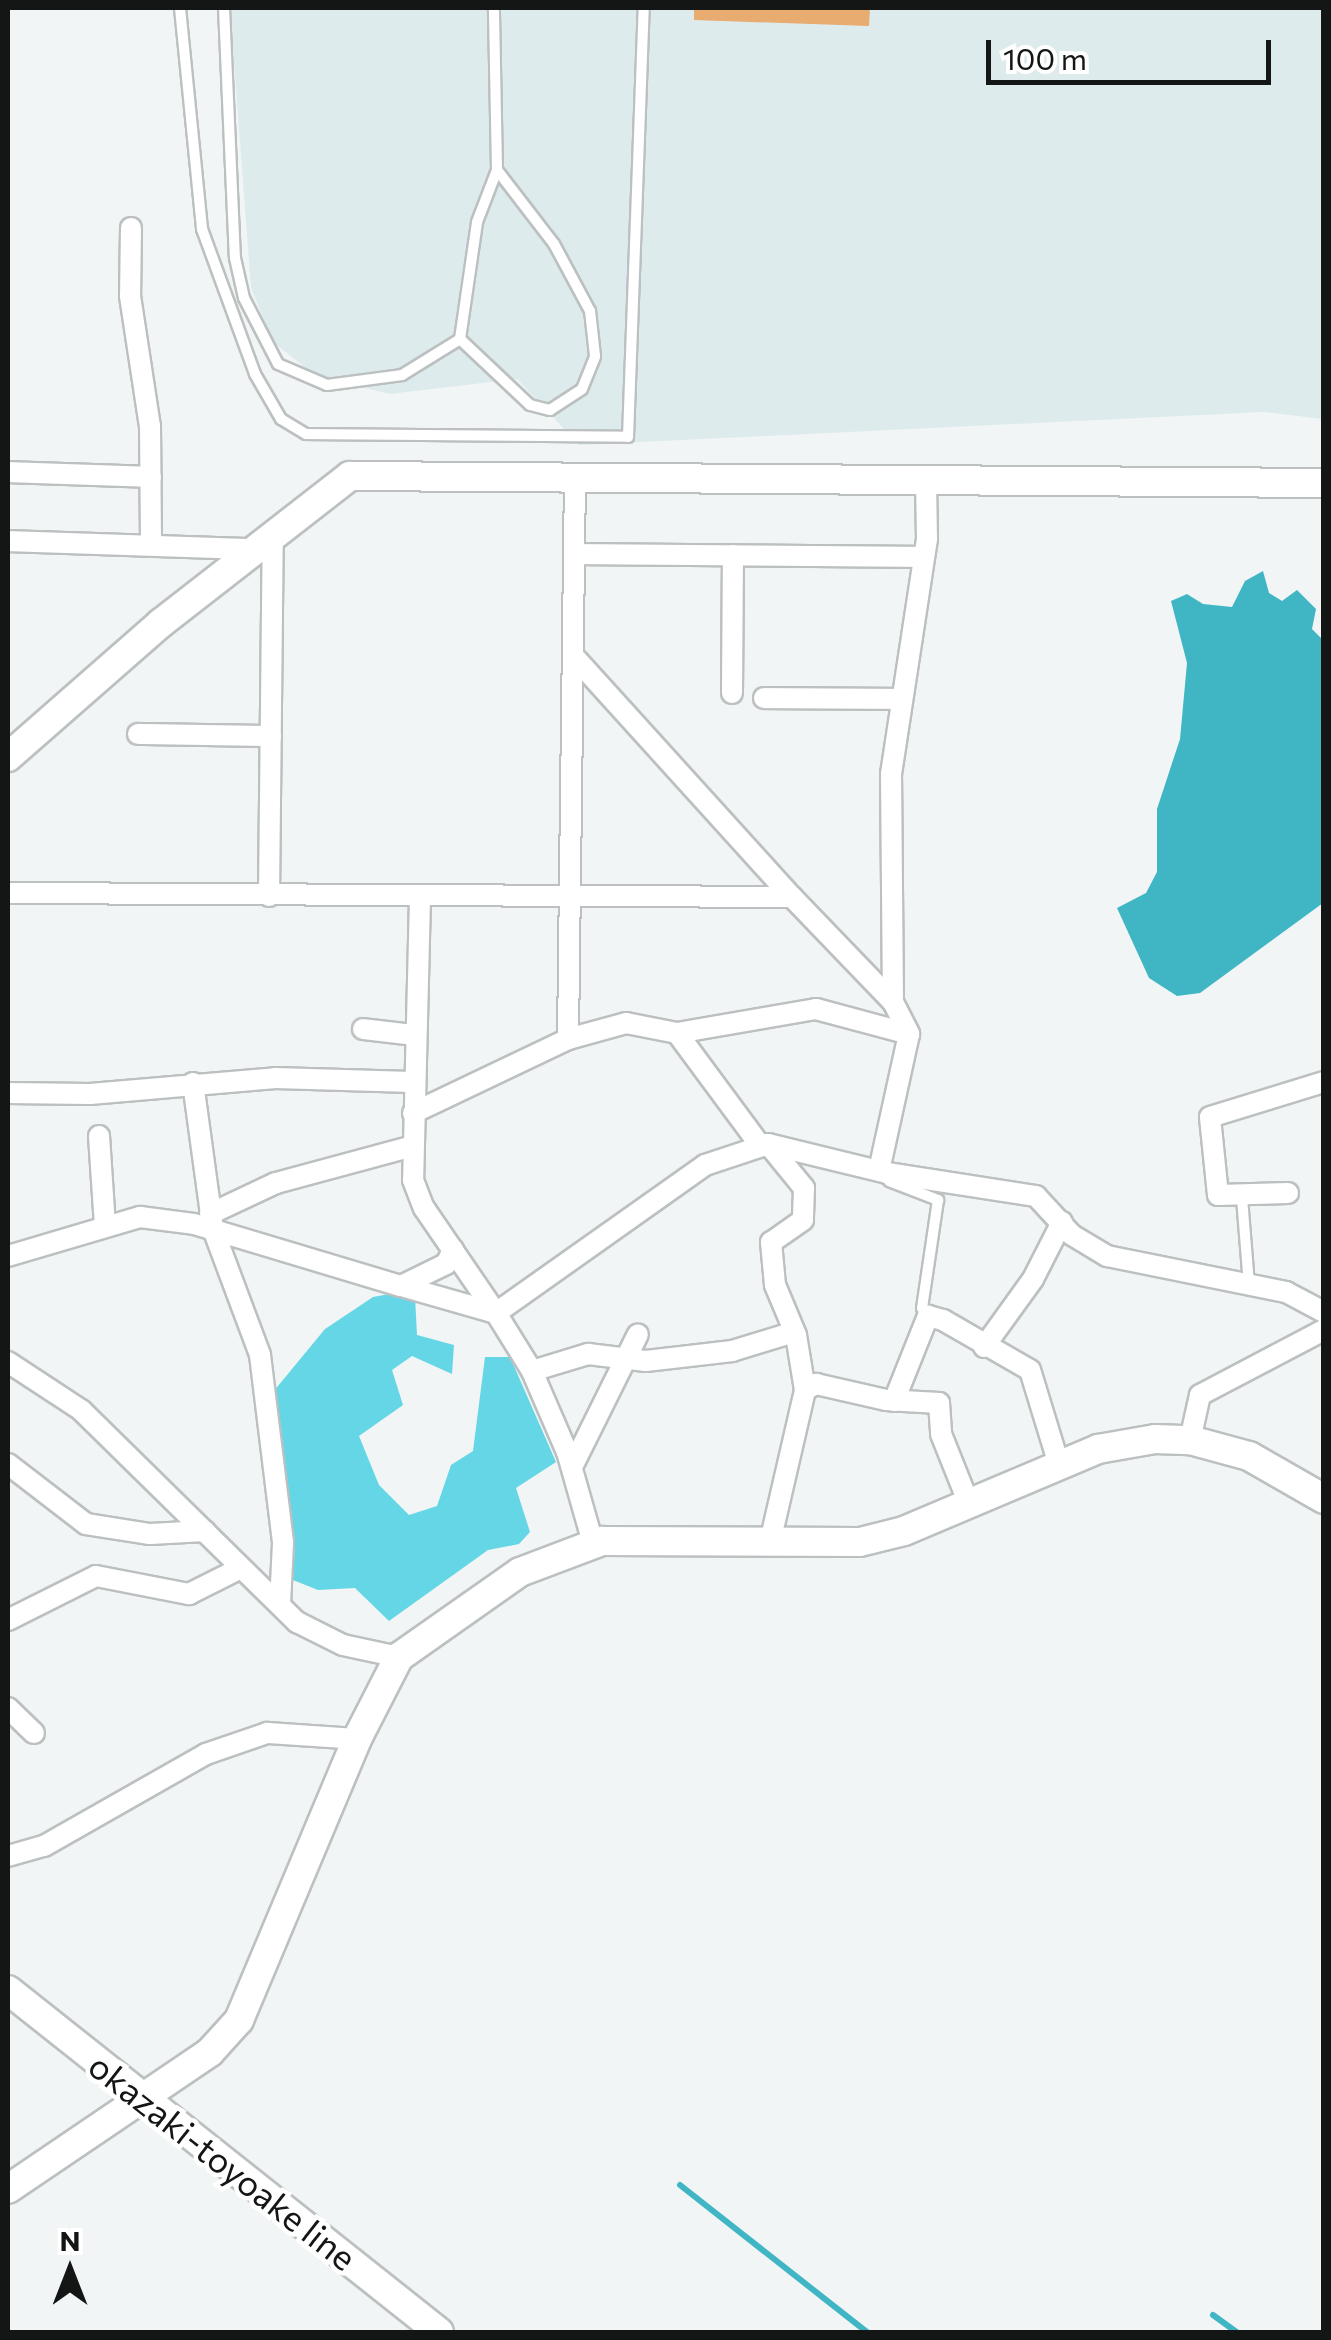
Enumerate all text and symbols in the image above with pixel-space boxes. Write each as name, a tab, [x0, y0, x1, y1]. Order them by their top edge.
scale bar	[991, 20, 1276, 82]
text: 100 m	[1003, 39, 1087, 76]
street label: okazaki-toyoake line	[81, 2044, 365, 2278]
north arrow	[20, 2220, 120, 2320]
text: N	[60, 2223, 81, 2257]

